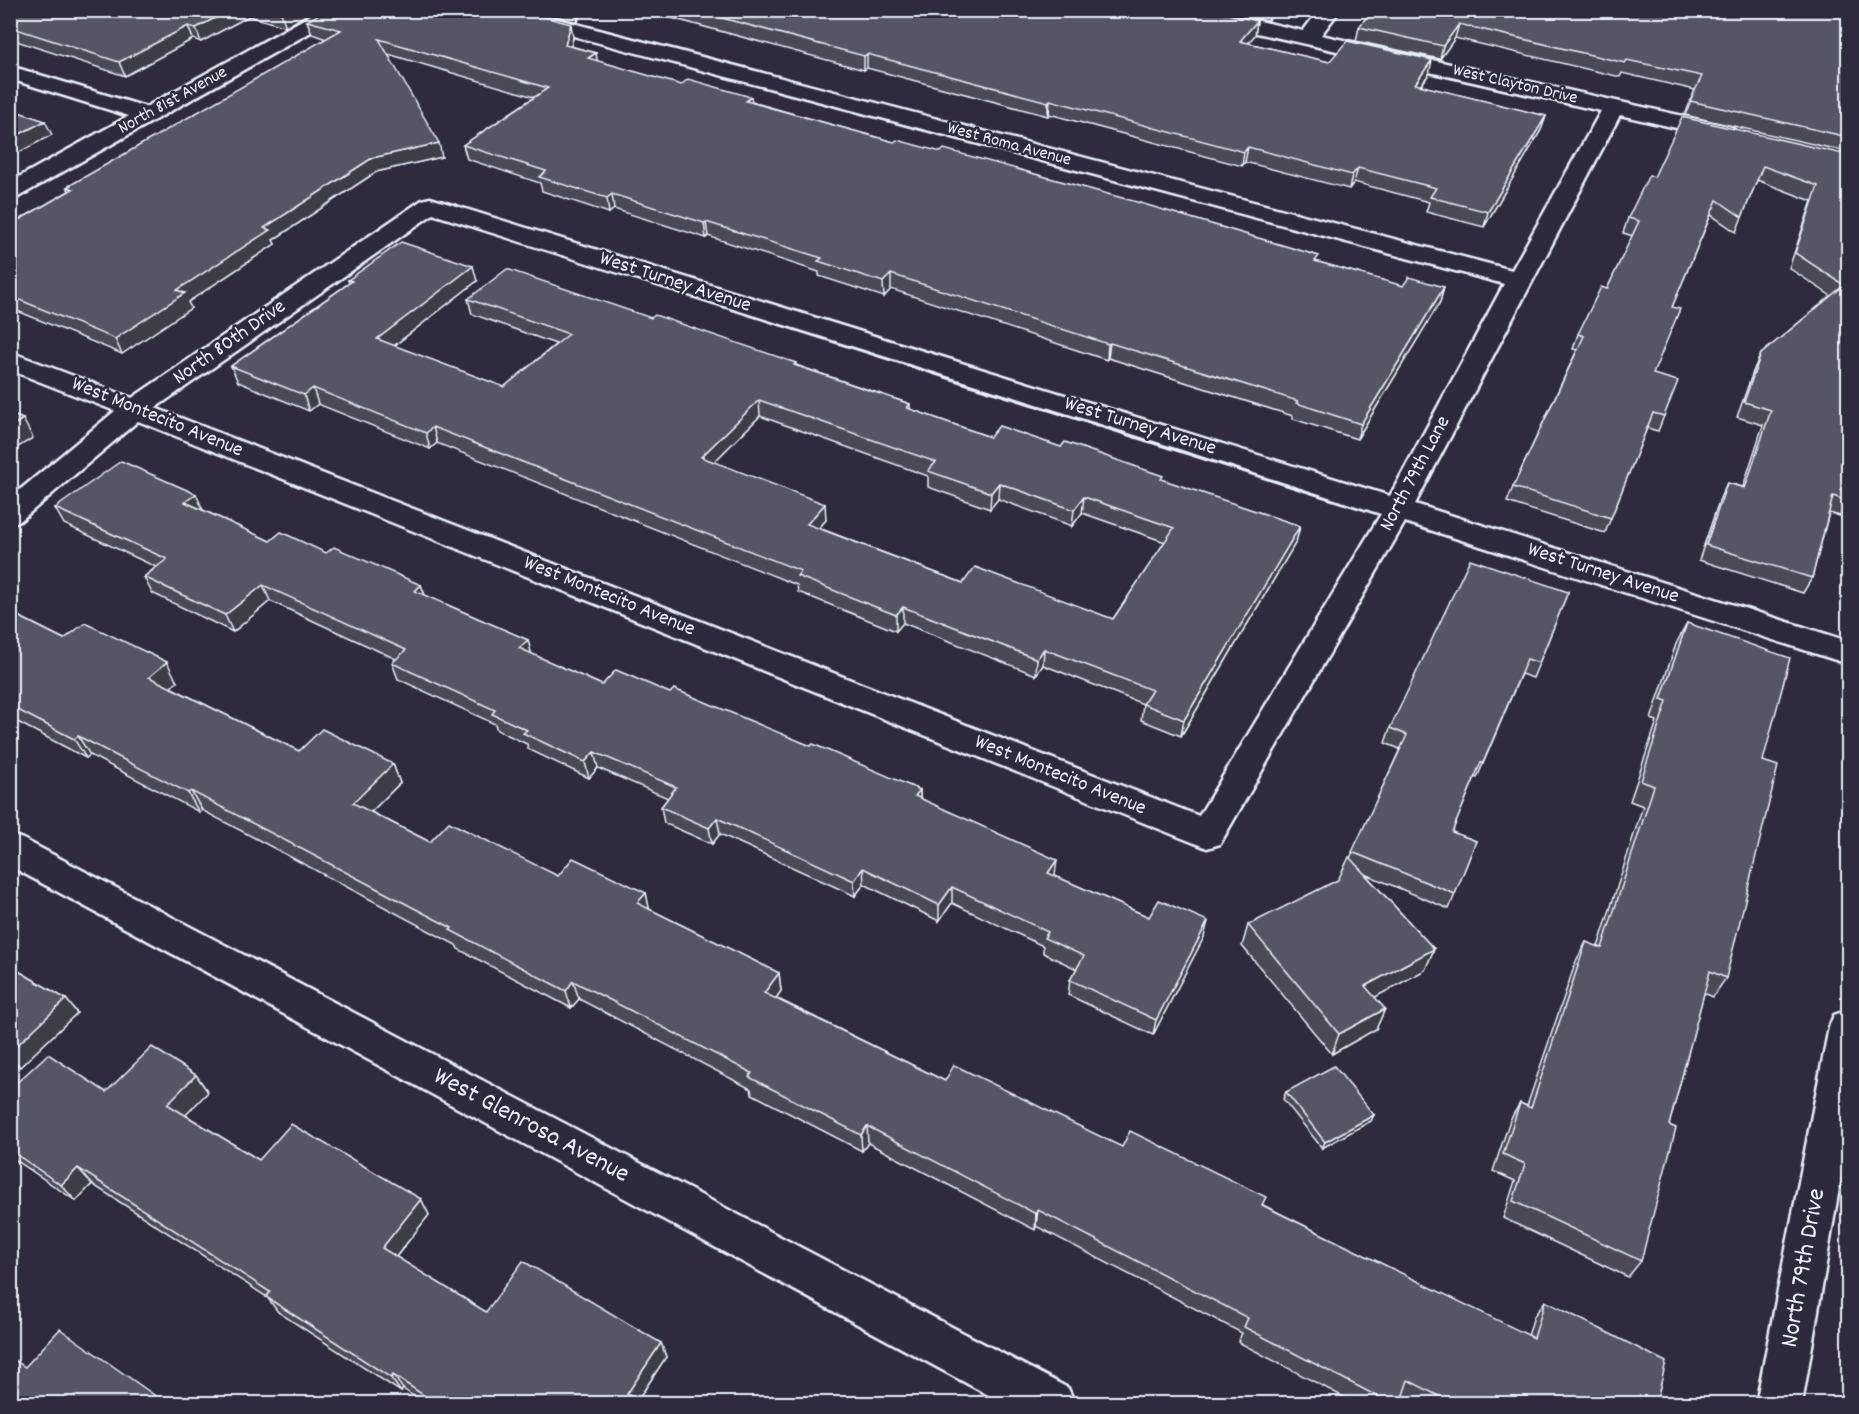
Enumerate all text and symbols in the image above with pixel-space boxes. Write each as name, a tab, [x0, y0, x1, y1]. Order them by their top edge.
street label: West Clayton Drive	[1450, 59, 1580, 112]
street label: North 81st Avenue	[114, 61, 232, 141]
street label: West Roma Avenue	[944, 116, 1074, 174]
street label: West Turney Avenue	[595, 244, 755, 322]
street label: North 80th Drive	[167, 293, 293, 393]
street label: West Montecito Avenue	[67, 370, 247, 466]
street label: West Turney Avenue	[1060, 390, 1220, 464]
street label: North 79th Lane	[1373, 411, 1459, 537]
street label: West Turney Avenue	[1523, 535, 1683, 613]
street label: West Montecito Avenue	[519, 549, 699, 645]
street label: West Montecito Avenue	[970, 728, 1150, 824]
street label: West Glenrosa Avenue	[426, 1059, 636, 1193]
street label: North 79th Drive	[1772, 1186, 1836, 1350]

